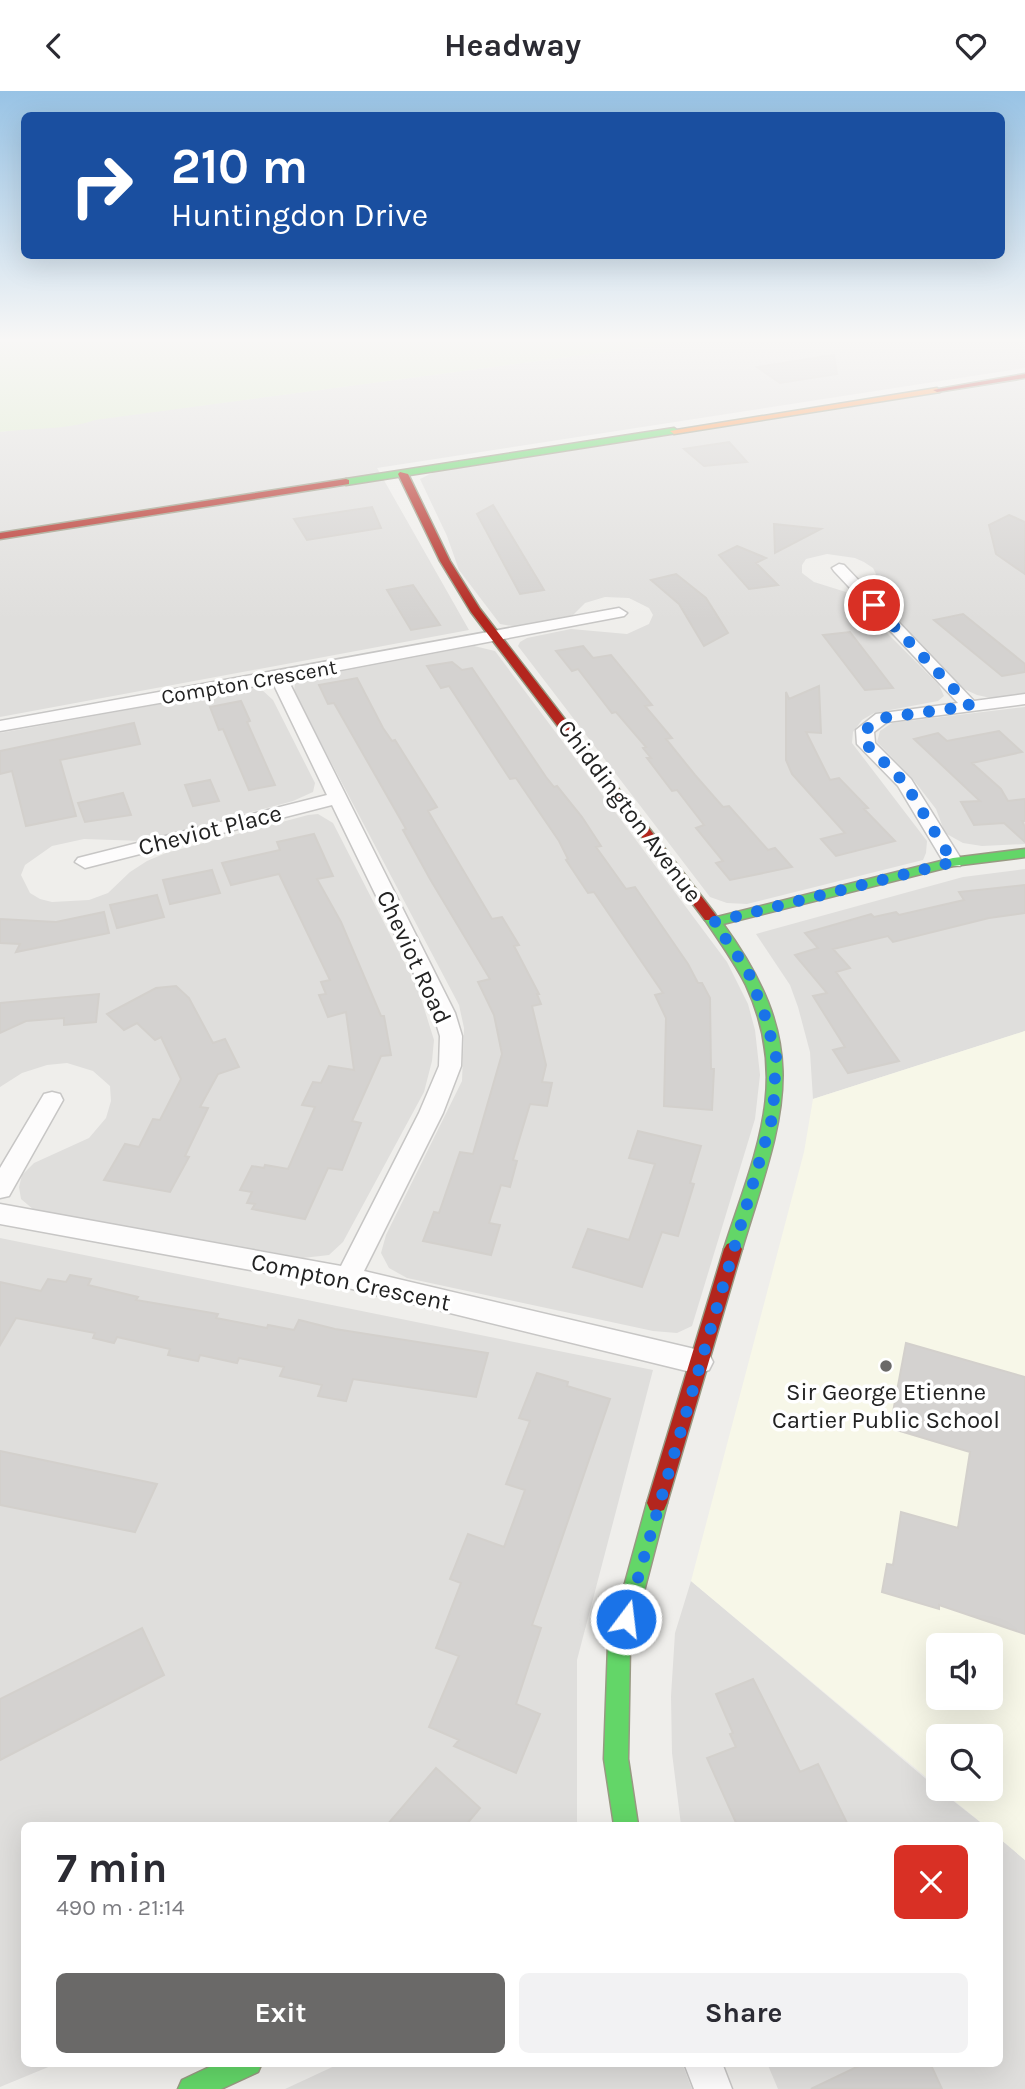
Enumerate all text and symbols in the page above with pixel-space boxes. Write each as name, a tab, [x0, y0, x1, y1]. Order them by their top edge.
icon: back	[35, 27, 73, 65]
text: Headway	[444, 27, 581, 64]
icon: heart	[952, 27, 990, 65]
text: 210 m	[171, 138, 308, 195]
icon: right	[56, 140, 147, 231]
text: Huntingdon Drive	[171, 197, 428, 234]
pin	[844, 575, 904, 635]
icon: arrive	[855, 586, 893, 624]
street label: Compton Crescent	[159, 655, 339, 709]
street label: Chiddington Avenue	[552, 714, 708, 908]
street label: Cheviot Place	[136, 799, 284, 861]
street label: Cheviot Road	[371, 886, 457, 1028]
street label: Compton Crescent	[249, 1247, 453, 1317]
marker: Sir George Etienne Cartier Public School	[878, 1358, 894, 1374]
place label: Sir George Etienne Cartier Public School	[772, 1378, 1000, 1434]
position arrow	[589, 1582, 663, 1656]
map controls	[926, 1633, 1003, 1801]
button: sound	[926, 1633, 1003, 1710]
button: search	[926, 1724, 1003, 1801]
text: 7 min	[56, 1843, 167, 1893]
button: close	[894, 1845, 968, 1919]
text: 490 m · 21:14	[56, 1894, 185, 1921]
button: Exit	[56, 1973, 505, 2053]
button: Share	[519, 1973, 968, 2053]

